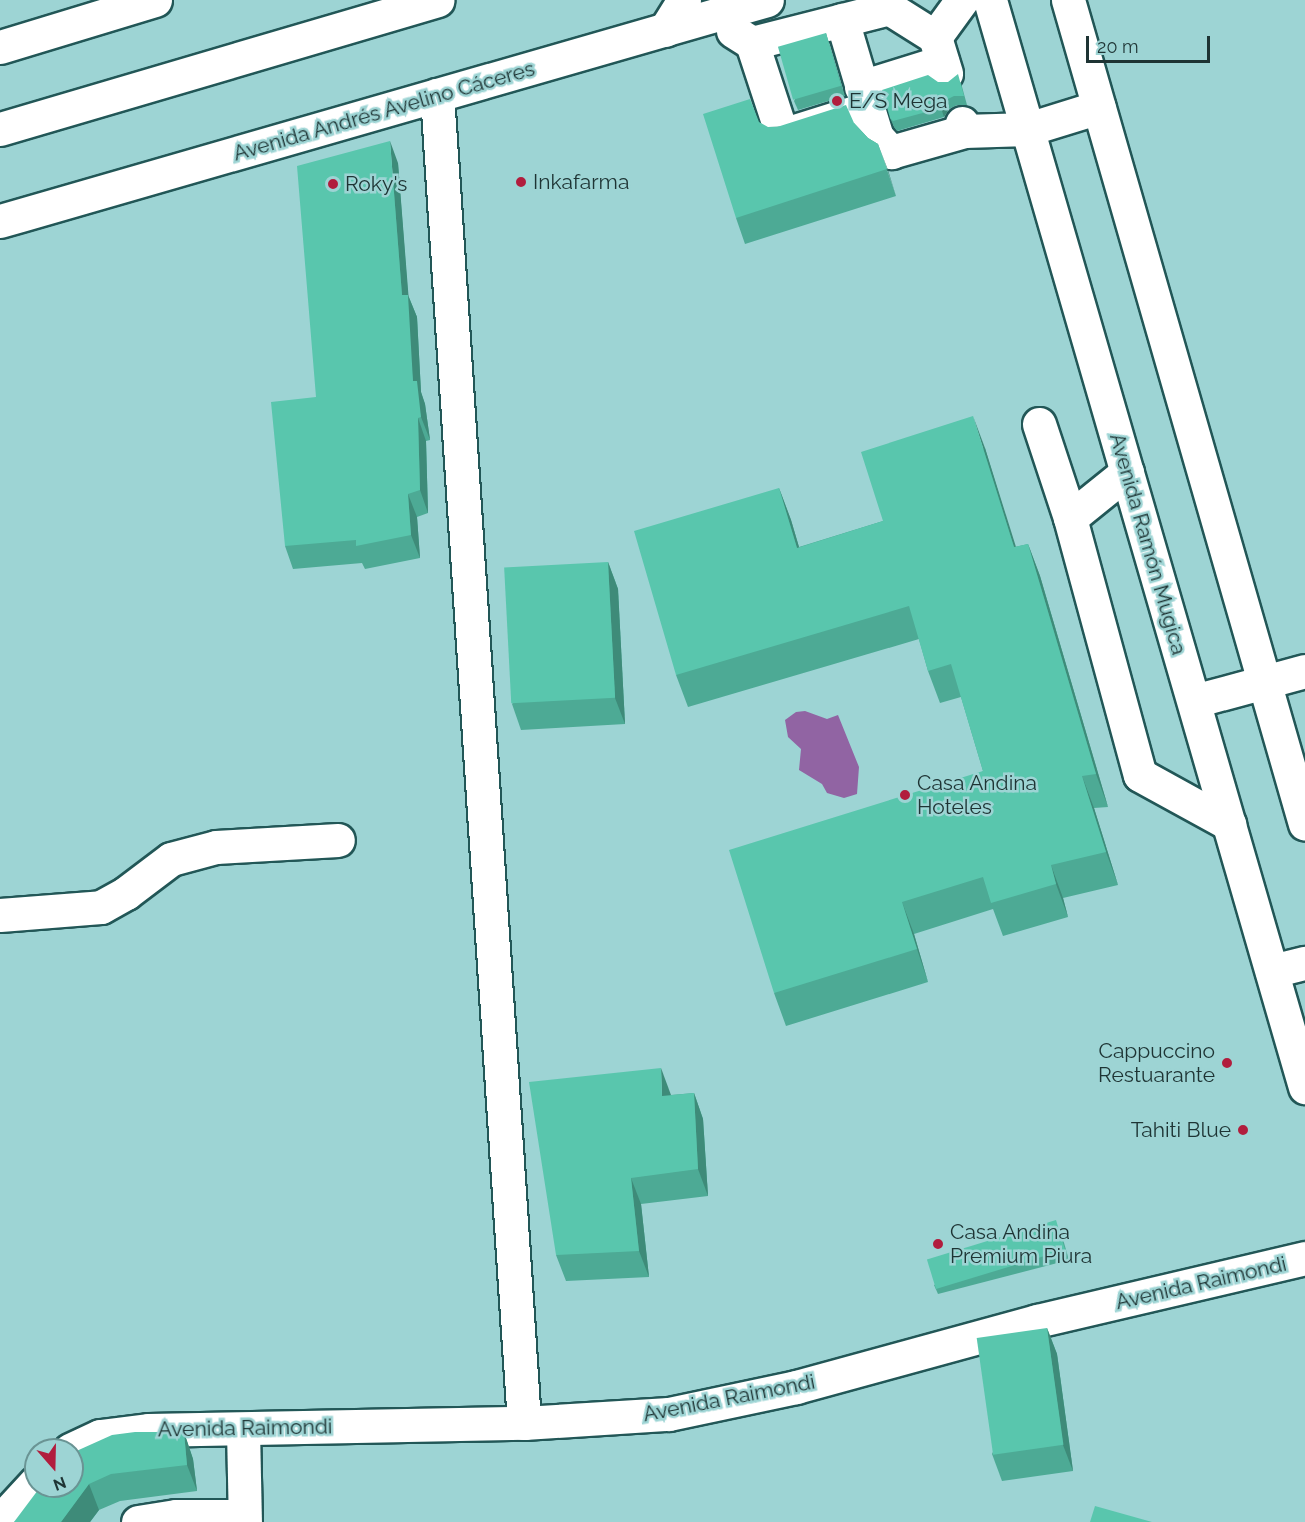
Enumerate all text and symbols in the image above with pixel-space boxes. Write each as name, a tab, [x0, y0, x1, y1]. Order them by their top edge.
scale bar	[1089, 24, 1214, 62]
text: 20 m	[1097, 36, 1139, 57]
street label: Avenida Andrés Avelino Cáceres	[230, 56, 538, 166]
place label: E/S Mega	[849, 88, 948, 114]
marker: E/S Mega	[830, 94, 844, 108]
place label: Inkafarma	[533, 169, 629, 195]
place label: Roky's	[345, 171, 407, 197]
marker: Inkafarma	[514, 175, 528, 189]
marker: Roky's	[326, 177, 340, 191]
street label: Avenida Ramón Mugica	[1104, 430, 1192, 658]
place label: Casa Andina Hoteles	[917, 770, 1038, 820]
marker: Casa Andina Hoteles	[898, 788, 912, 802]
place label: Cappuccino Restuarante	[1098, 1038, 1215, 1088]
marker: Cappuccino Restuarante	[1220, 1056, 1234, 1070]
place label: Tahiti Blue	[1131, 1117, 1231, 1143]
marker: Tahiti Blue	[1236, 1123, 1250, 1137]
place label: Casa Andina Premium Piura	[950, 1219, 1092, 1269]
marker: Casa Andina Premium Piura	[931, 1237, 945, 1251]
street label: Avenida Raimondi	[1113, 1251, 1289, 1315]
street label: Avenida Raimondi	[641, 1369, 817, 1427]
street label: Avenida Raimondi	[158, 1414, 332, 1442]
north arrow	[24, 1438, 84, 1498]
text: N	[51, 1472, 69, 1495]

